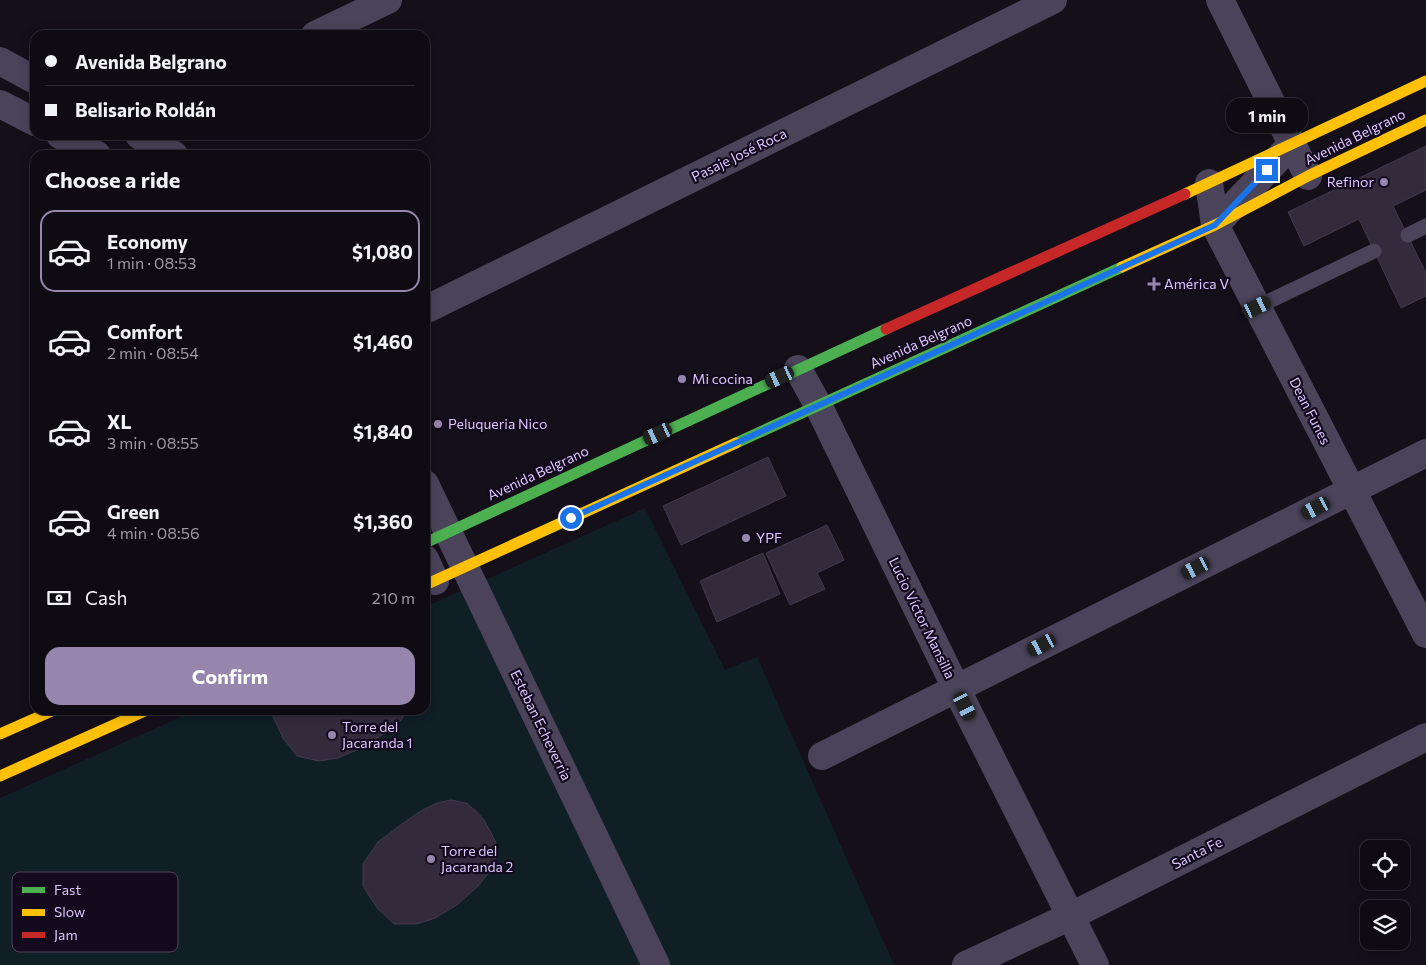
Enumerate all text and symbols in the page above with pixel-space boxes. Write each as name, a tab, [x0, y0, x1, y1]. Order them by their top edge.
text: Avenida Belgrano	[75, 50, 227, 73]
text: Belisario Roldán	[75, 98, 216, 121]
callout: 1 min	[1226, 98, 1308, 132]
street label: Avenida Belgrano	[1302, 105, 1408, 168]
text: 1 min	[1248, 106, 1286, 125]
street label: Pasaje José Roca	[688, 124, 789, 185]
route end	[1256, 159, 1278, 181]
text: Choose a ride	[45, 166, 180, 193]
place label: Refinor	[1327, 173, 1374, 190]
marker: Refinor	[1378, 176, 1390, 188]
icon: car	[47, 229, 92, 274]
text: Economy	[107, 230, 188, 253]
text: $1,080	[352, 240, 413, 263]
text: 1 min · 08:53	[107, 253, 196, 272]
place label: América V	[1164, 275, 1229, 292]
marker: América V	[1148, 278, 1160, 290]
car	[1240, 294, 1273, 320]
street label: Avenida Belgrano	[867, 311, 974, 372]
icon: car	[47, 319, 92, 364]
text: Comfort	[107, 320, 183, 343]
text: $1,460	[353, 330, 413, 353]
text: 2 min · 08:54	[107, 343, 199, 362]
car	[763, 364, 796, 390]
place label: Mi cocina	[692, 370, 753, 387]
marker: Mi cocina	[676, 373, 688, 385]
street label: Dean Funes	[1286, 374, 1335, 447]
icon: car	[47, 409, 92, 454]
text: XL	[107, 410, 132, 433]
place label: Peluqueria Nico	[448, 415, 547, 432]
marker: Peluqueria Nico	[432, 418, 444, 430]
text: $1,840	[353, 420, 413, 443]
car	[641, 421, 674, 447]
text: 3 min · 08:55	[107, 433, 199, 452]
street label: Avenida Belgrano	[484, 442, 591, 503]
car	[1299, 495, 1332, 521]
icon: car	[47, 499, 92, 544]
text: Green	[107, 500, 159, 523]
route start	[560, 507, 582, 529]
text: $1,360	[353, 510, 413, 533]
text: 4 min · 08:56	[107, 523, 200, 542]
place label: YPF	[756, 529, 782, 546]
marker: YPF	[740, 532, 752, 544]
street label: Lucio Víctor Mansilla	[886, 554, 959, 681]
car	[1179, 555, 1212, 581]
icon: cash	[45, 584, 73, 612]
text: Cash	[85, 586, 127, 609]
text: 210 m	[372, 588, 415, 607]
car	[1025, 632, 1058, 658]
button: Confirm	[45, 647, 415, 705]
street label: Esteban Echeverria	[507, 667, 576, 783]
car	[951, 689, 978, 723]
place label: Torre del Jacaranda 1	[342, 718, 413, 751]
marker: Torre del Jacaranda 1	[326, 729, 338, 741]
street label: Santa Fe	[1169, 833, 1225, 872]
map controls	[1360, 840, 1410, 950]
button: locate	[1360, 840, 1410, 890]
place label: Torre del Jacaranda 2	[441, 842, 514, 875]
marker: Torre del Jacaranda 2	[425, 853, 437, 865]
legend	[12, 872, 178, 952]
text: Fast	[54, 881, 81, 898]
button: layers	[1360, 900, 1410, 950]
text: Slow	[54, 903, 85, 920]
text: Jam	[54, 926, 78, 943]

